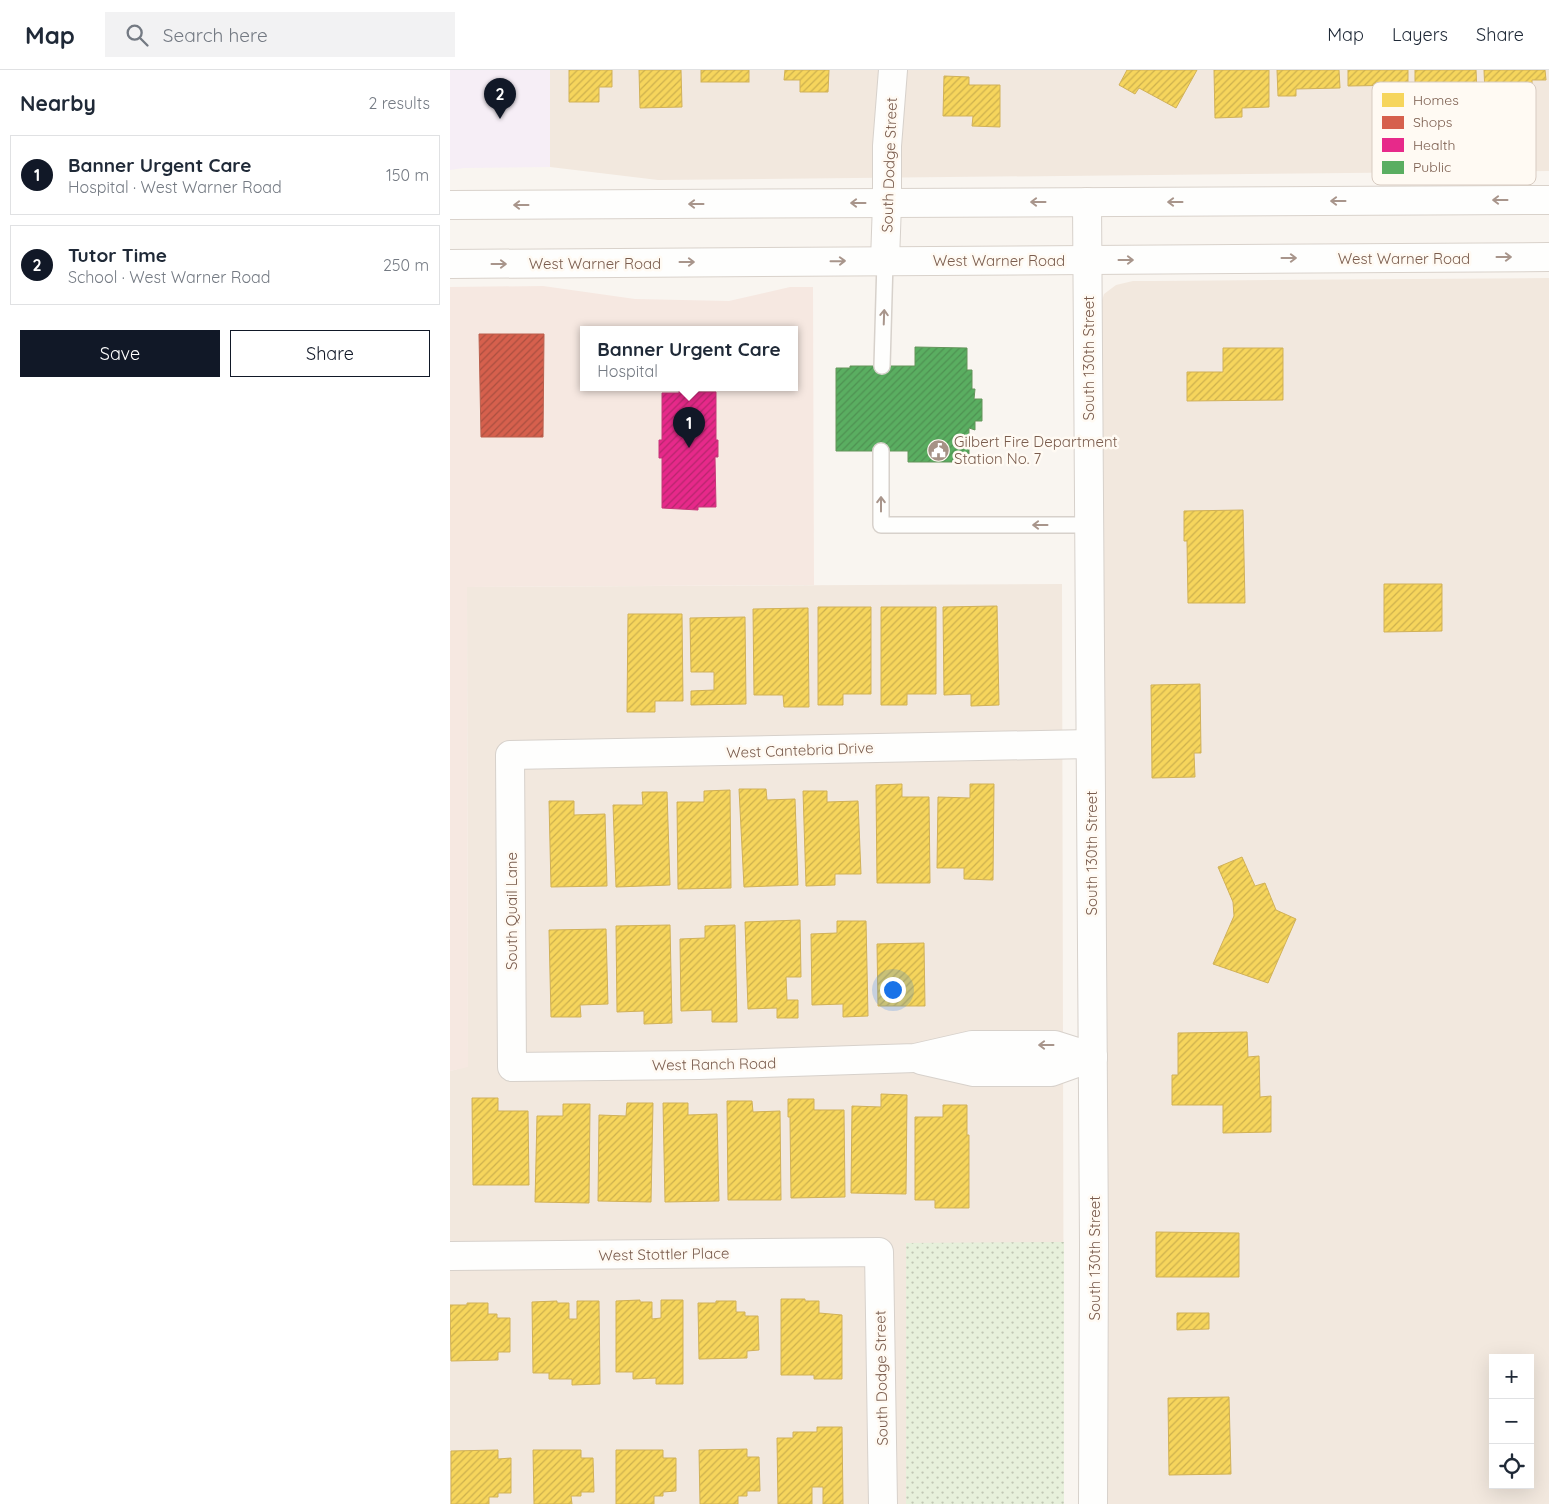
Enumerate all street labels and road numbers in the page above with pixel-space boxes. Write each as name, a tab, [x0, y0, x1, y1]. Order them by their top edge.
street label: South Dodge Street	[877, 97, 901, 233]
street label: West Warner Road	[1338, 249, 1470, 268]
street label: West Warner Road	[933, 251, 1065, 270]
street label: West Warner Road	[529, 254, 661, 273]
street label: South 130th Street	[1079, 296, 1098, 420]
street label: West Cantebria Drive	[726, 738, 874, 762]
street label: South 130th Street	[1082, 791, 1101, 915]
street label: South Quail Lane	[502, 852, 521, 970]
street label: West Ranch Road	[652, 1053, 776, 1075]
street label: South 130th Street	[1085, 1196, 1104, 1320]
street label: West Stottler Place	[598, 1243, 730, 1265]
street label: South Dodge Street	[870, 1310, 892, 1446]

